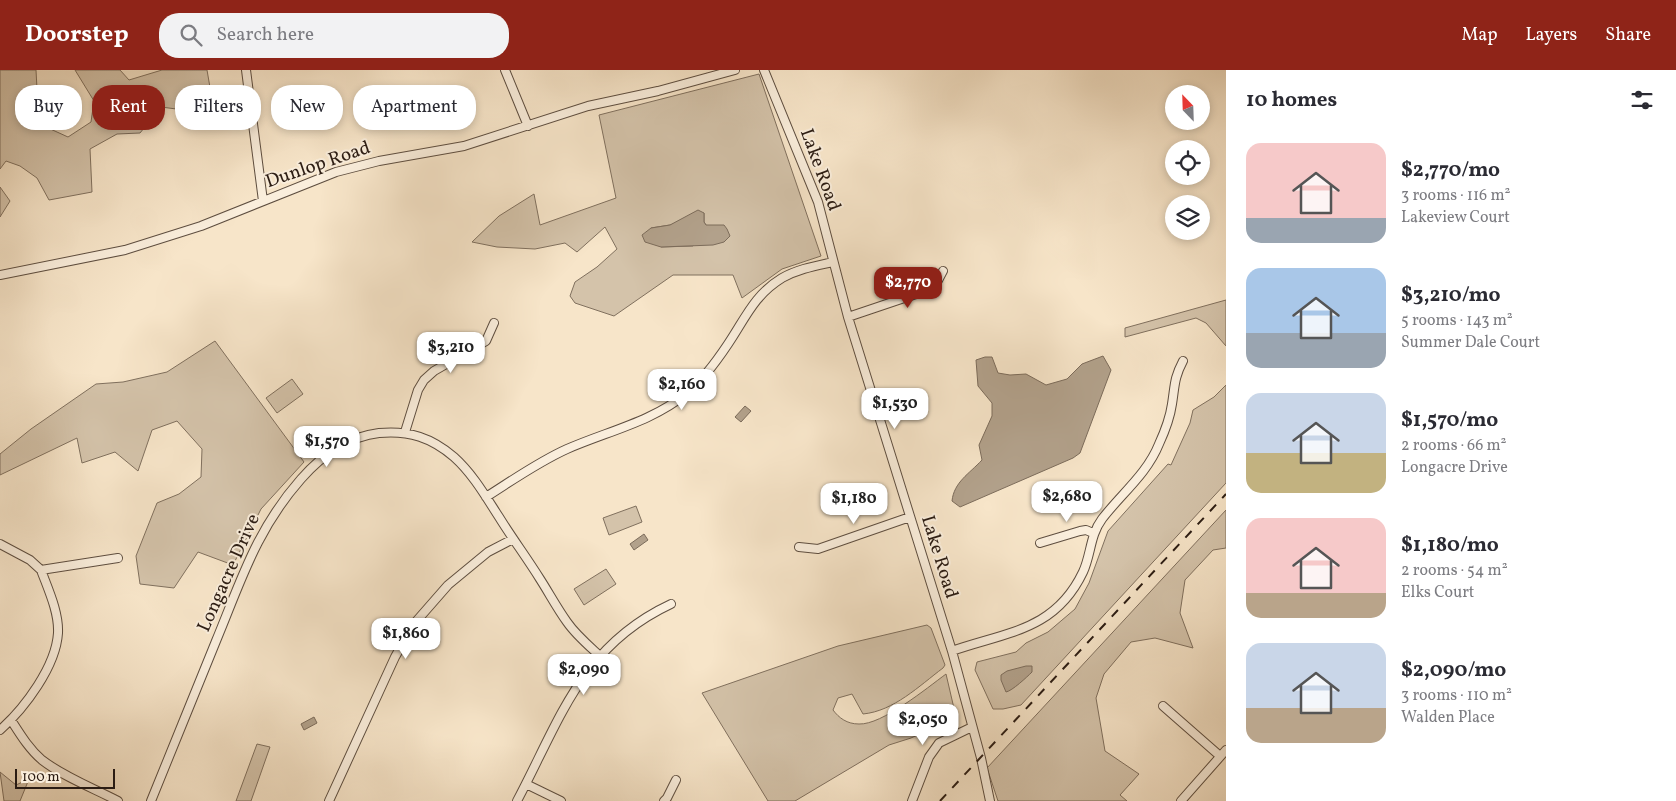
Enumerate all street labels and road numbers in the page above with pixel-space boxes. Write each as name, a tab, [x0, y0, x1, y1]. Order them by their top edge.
street label: Lake Road	[793, 125, 847, 215]
street label: Dunlop Road	[262, 135, 374, 195]
street label: Longacre Drive	[191, 510, 267, 636]
street label: Lake Road	[914, 512, 964, 602]

